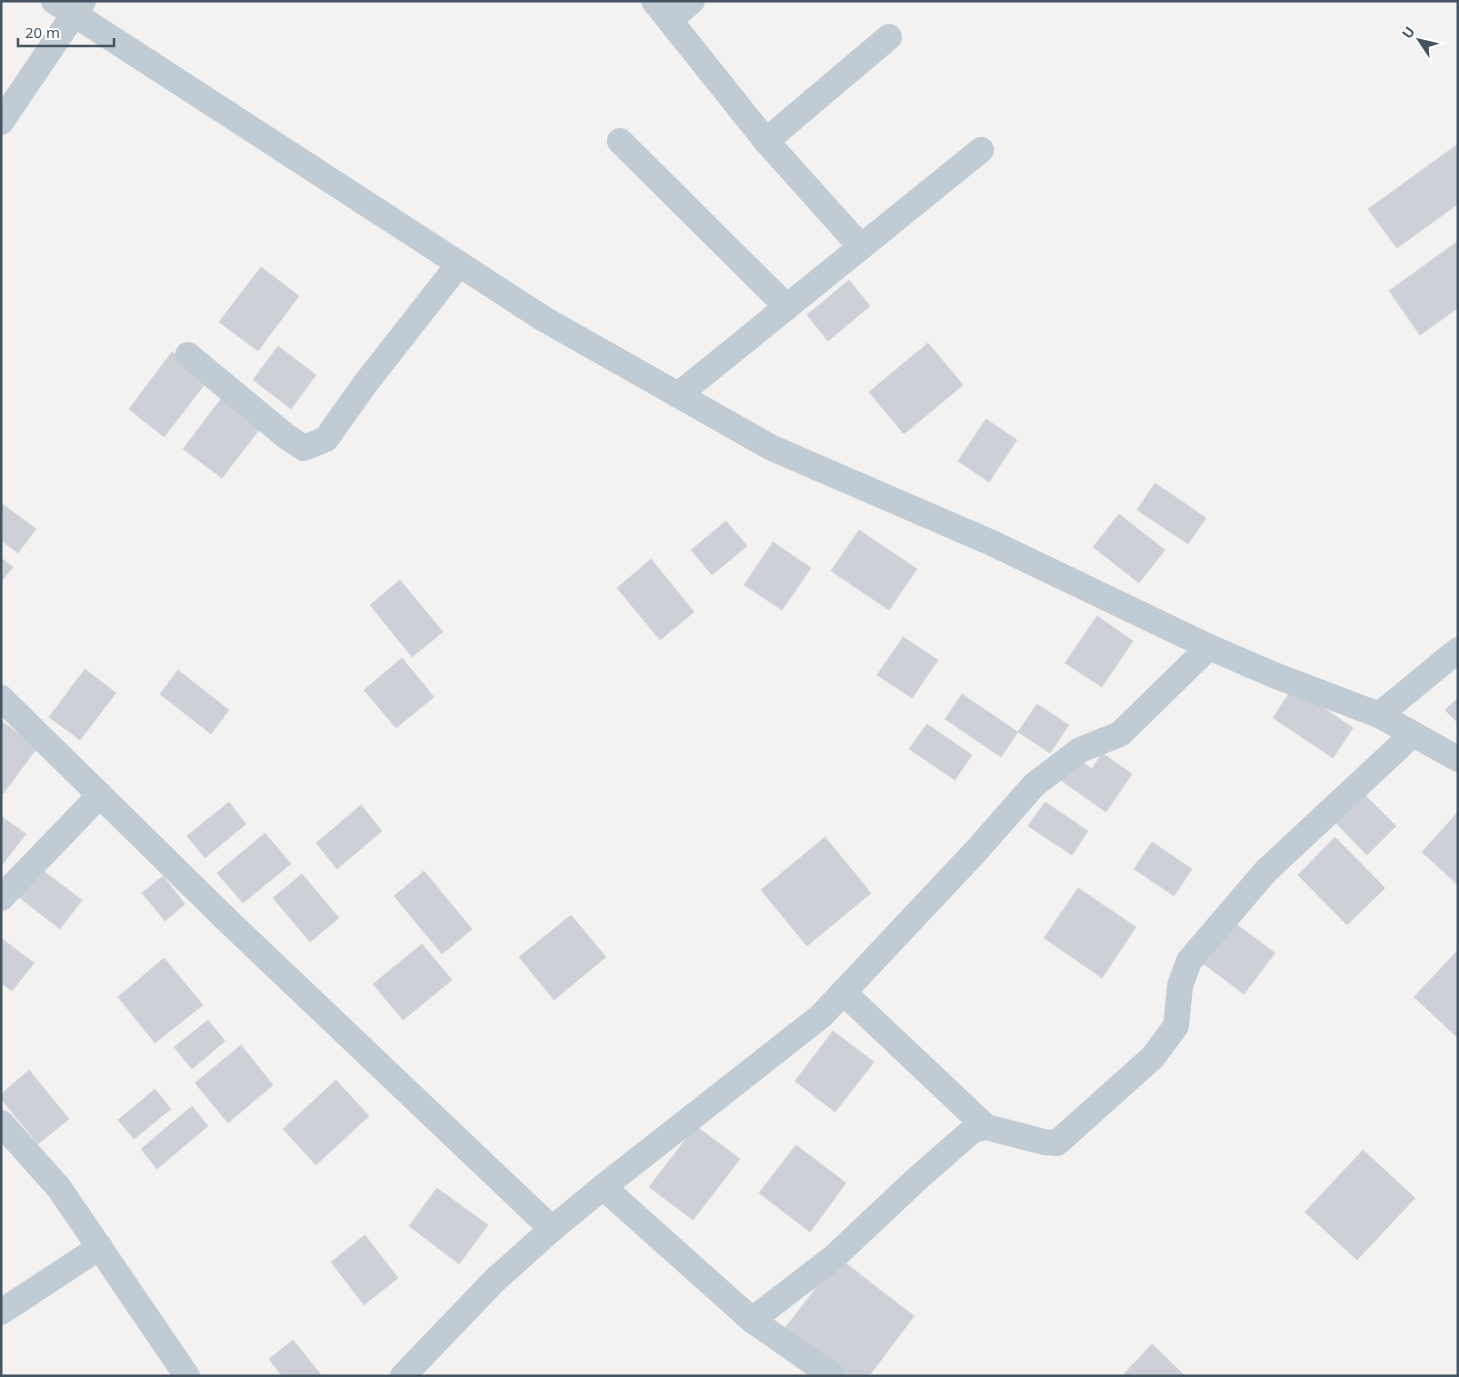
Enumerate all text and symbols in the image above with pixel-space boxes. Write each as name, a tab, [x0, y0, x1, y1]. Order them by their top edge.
scale bar	[18, 15, 114, 47]
north arrow	[1394, 15, 1444, 65]
text: 20 m	[25, 22, 60, 42]
text: U	[1397, 22, 1419, 42]

